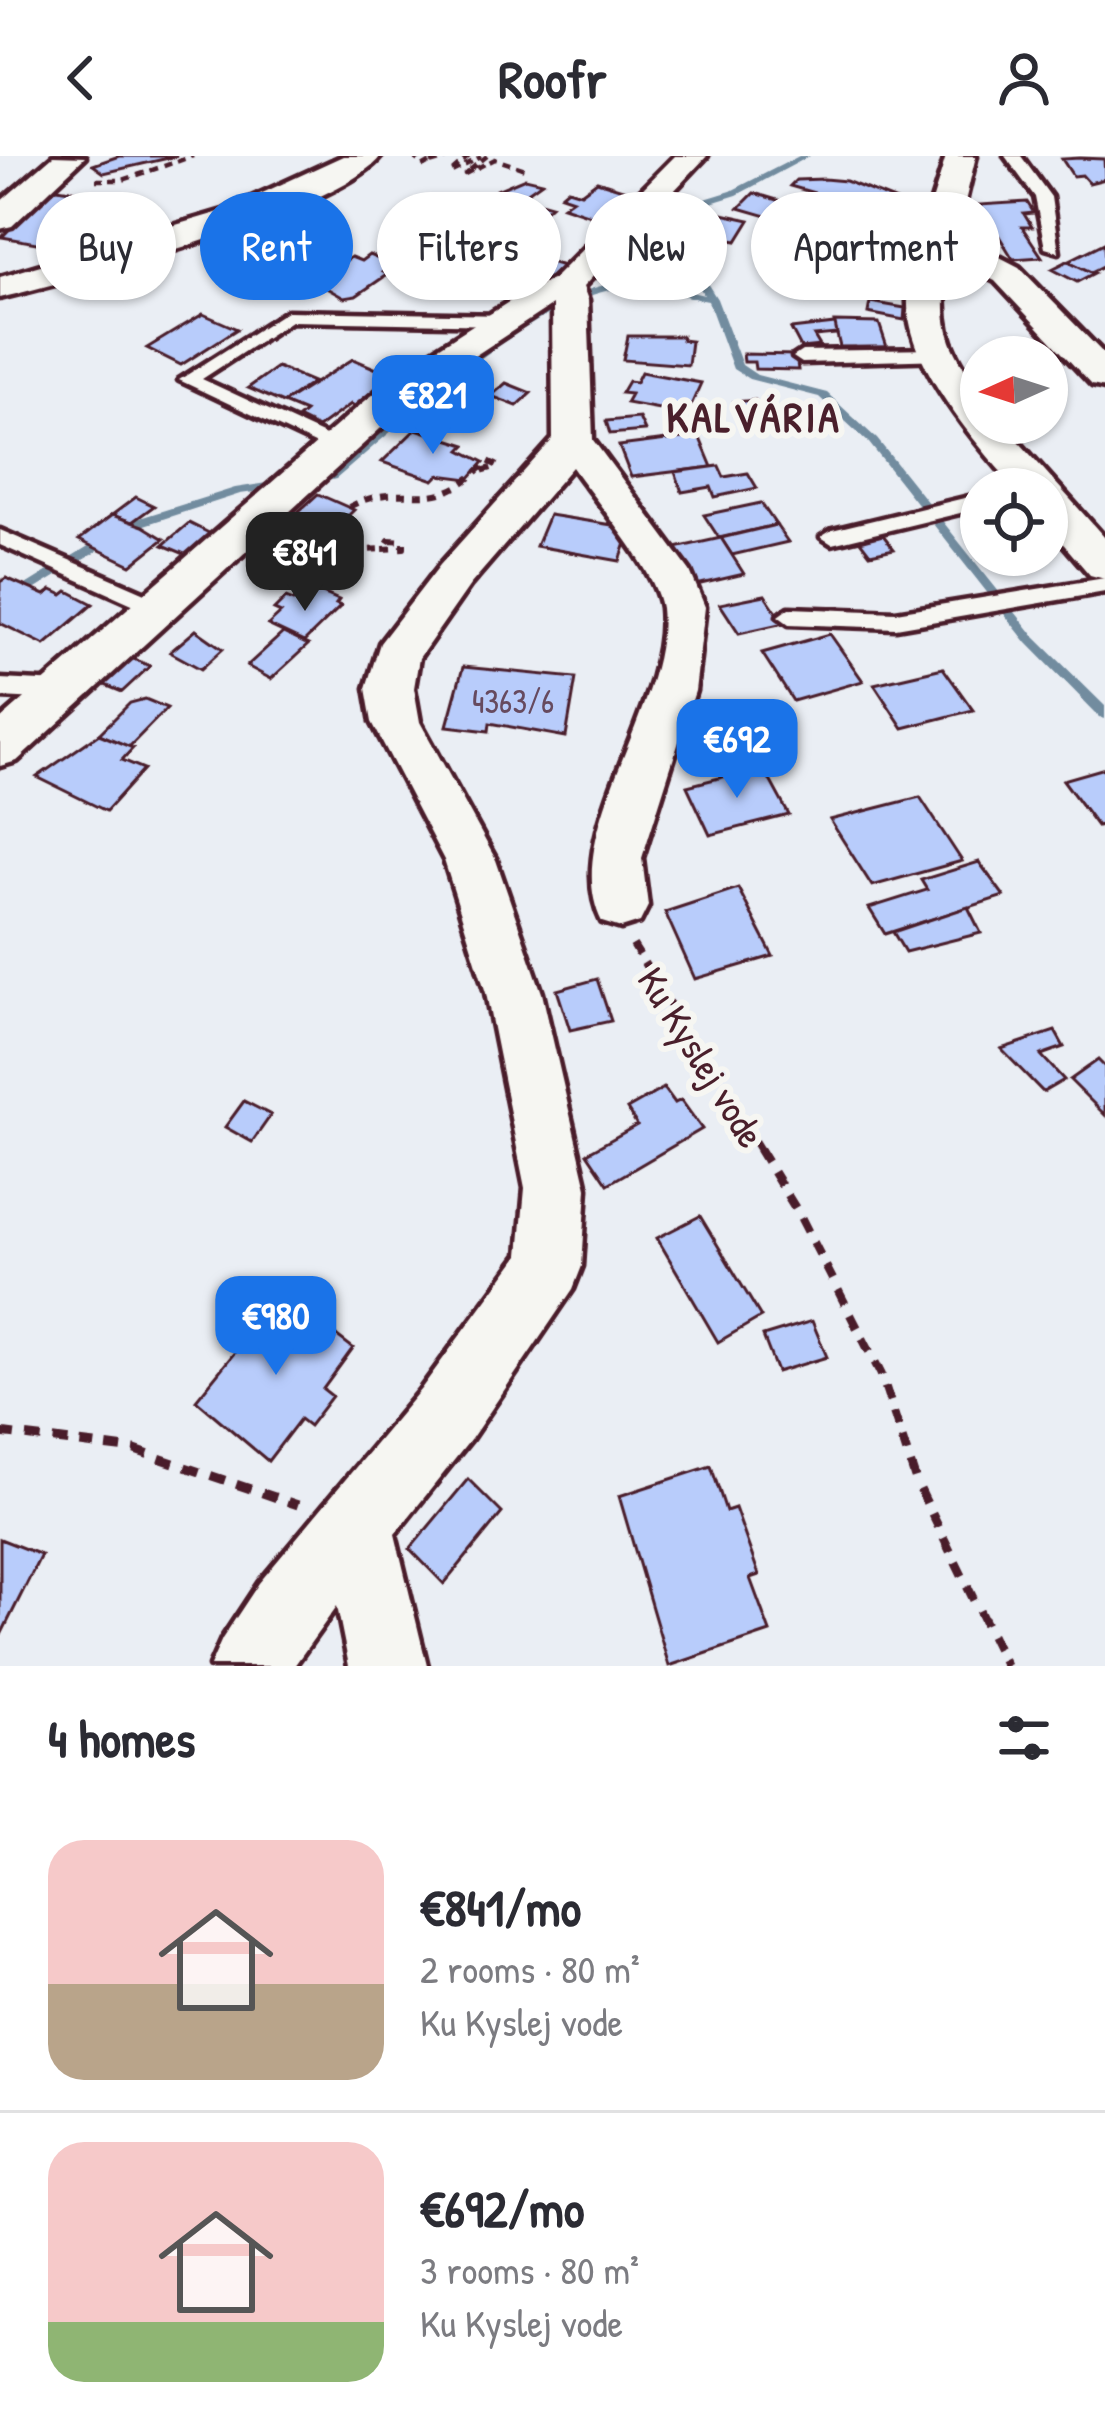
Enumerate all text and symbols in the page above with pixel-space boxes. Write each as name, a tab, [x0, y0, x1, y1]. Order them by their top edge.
text: Roofr	[498, 42, 607, 115]
icon: back	[48, 45, 114, 111]
icon: person	[991, 45, 1057, 111]
chip: Buy	[36, 192, 176, 300]
chip: Rent	[200, 192, 353, 300]
chip: Filters	[377, 192, 561, 300]
chip: New	[585, 192, 727, 300]
chip: Apartment	[751, 192, 1000, 300]
north arrow	[960, 336, 1068, 444]
map controls	[960, 336, 1068, 576]
pin: €821	[362, 355, 504, 457]
text: €821	[399, 367, 467, 420]
district label: KALVÁRIA	[666, 388, 842, 445]
button: locate	[960, 468, 1068, 576]
pin: €841	[234, 512, 376, 614]
text: €841	[273, 524, 337, 577]
house number: 4363/6	[472, 679, 554, 723]
pin: €692	[666, 699, 808, 801]
text: €692	[704, 711, 770, 764]
street label: Ku Kyslej vode	[626, 957, 778, 1157]
pin: €980	[205, 1276, 347, 1378]
text: €980	[242, 1288, 310, 1341]
text: 4 homes	[48, 1704, 195, 1773]
icon: filters	[991, 1705, 1057, 1771]
text: €841/mo	[420, 1873, 581, 1942]
icon: home	[144, 1888, 288, 2032]
text: 2 rooms · 80 m²	[420, 1942, 640, 1995]
text: Ku Kyslej vode	[420, 1995, 623, 2048]
text: €692/mo	[420, 2174, 584, 2243]
icon: home	[144, 2190, 288, 2334]
text: 3 rooms · 80 m²	[420, 2243, 639, 2296]
text: Ku Kyslej vode	[420, 2296, 623, 2349]

